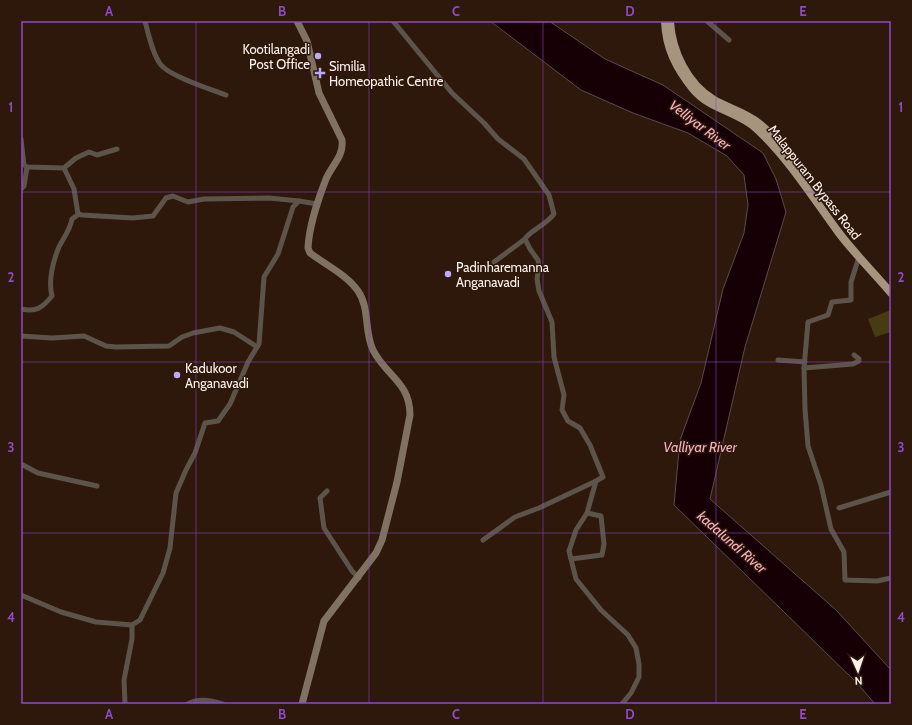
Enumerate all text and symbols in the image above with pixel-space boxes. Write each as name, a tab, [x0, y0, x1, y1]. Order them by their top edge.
text: A	[105, 3, 114, 19]
text: B	[278, 3, 286, 19]
text: C	[452, 3, 460, 19]
text: D	[625, 3, 635, 19]
text: E	[799, 3, 807, 19]
place label: Kootilangadi Post Office	[242, 41, 310, 72]
marker: Kootilangadi Post Office	[313, 51, 323, 61]
place label: Similia Homeopathic Centre	[329, 58, 444, 89]
marker: Similia Homeopathic Centre	[314, 67, 326, 79]
water label: Velliyar River	[666, 96, 735, 154]
text: 1	[9, 99, 13, 115]
text: 1	[899, 99, 903, 115]
street label: Malappuram Bypass Road	[765, 121, 865, 243]
place label: Padinharemanna Anganavadi	[456, 259, 550, 290]
text: 2	[8, 269, 15, 285]
marker: Padinharemanna Anganavadi	[443, 269, 453, 279]
text: 2	[898, 269, 905, 285]
place label: Kadukoor Anganavadi	[185, 360, 249, 391]
marker: Kadukoor Anganavadi	[172, 370, 182, 380]
water label: Valliyar River	[663, 438, 737, 456]
text: 3	[7, 439, 15, 455]
text: 3	[897, 439, 905, 455]
water label: kadalundi River	[694, 507, 771, 578]
text: 4	[7, 609, 15, 625]
text: 4	[897, 609, 905, 625]
north arrow	[838, 651, 878, 691]
text: N	[854, 674, 863, 688]
text: A	[105, 706, 114, 722]
text: B	[278, 706, 286, 722]
text: C	[452, 706, 460, 722]
text: D	[625, 706, 635, 722]
text: E	[799, 706, 807, 722]

